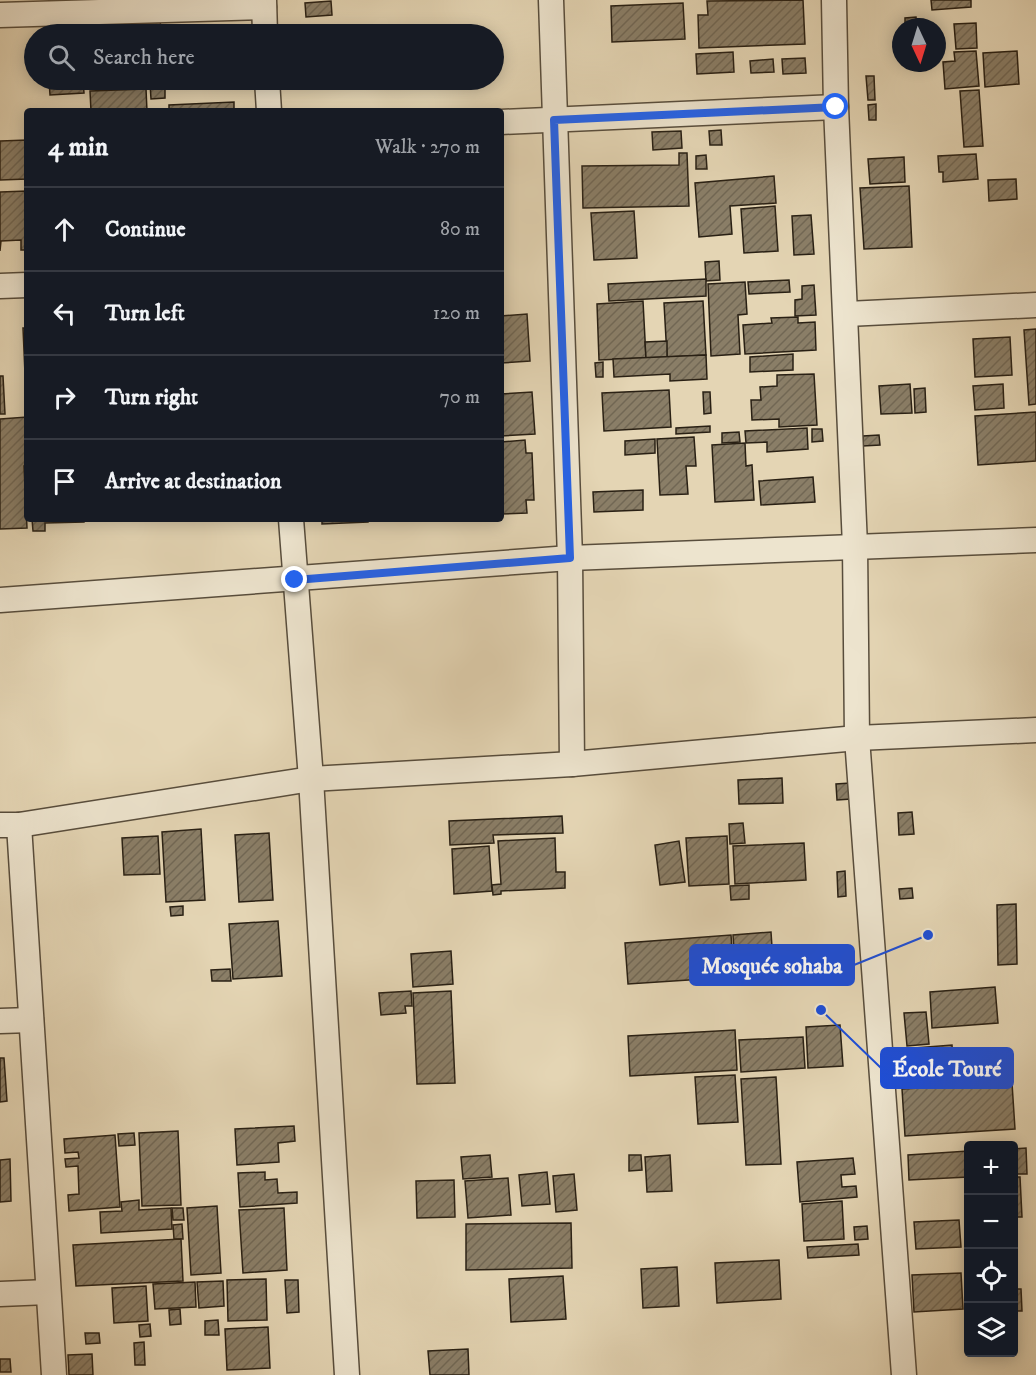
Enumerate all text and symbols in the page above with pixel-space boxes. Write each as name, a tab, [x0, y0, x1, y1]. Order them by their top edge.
north arrow	[892, 18, 946, 72]
search box	[24, 24, 504, 90]
icon: search	[45, 41, 78, 74]
text: Search here	[93, 44, 195, 71]
route start	[822, 93, 848, 119]
text: 4 min	[48, 131, 108, 164]
text: Walk · 270 m	[375, 135, 480, 160]
icon: ahead	[48, 213, 81, 246]
text: Continue	[105, 216, 186, 243]
text: 80 m	[440, 217, 480, 242]
icon: left	[48, 297, 81, 330]
text: Turn left	[105, 300, 185, 327]
text: 120 m	[433, 301, 480, 326]
icon: right	[48, 381, 81, 414]
text: Turn right	[105, 384, 198, 411]
text: 70 m	[439, 385, 480, 410]
icon: arrive	[48, 465, 81, 498]
text: Arrive at destination	[105, 468, 282, 495]
route end	[281, 566, 307, 592]
callout: Mosquée sohaba	[690, 945, 854, 985]
text: Mosquée sohaba	[702, 953, 843, 980]
callout: École Touré	[881, 1048, 1013, 1088]
text: École Touré	[893, 1055, 1002, 1083]
map controls	[964, 1141, 1018, 1357]
button: +	[964, 1141, 1018, 1195]
button: −	[964, 1195, 1018, 1249]
button: locate	[964, 1249, 1018, 1303]
button: layers	[964, 1303, 1018, 1357]

